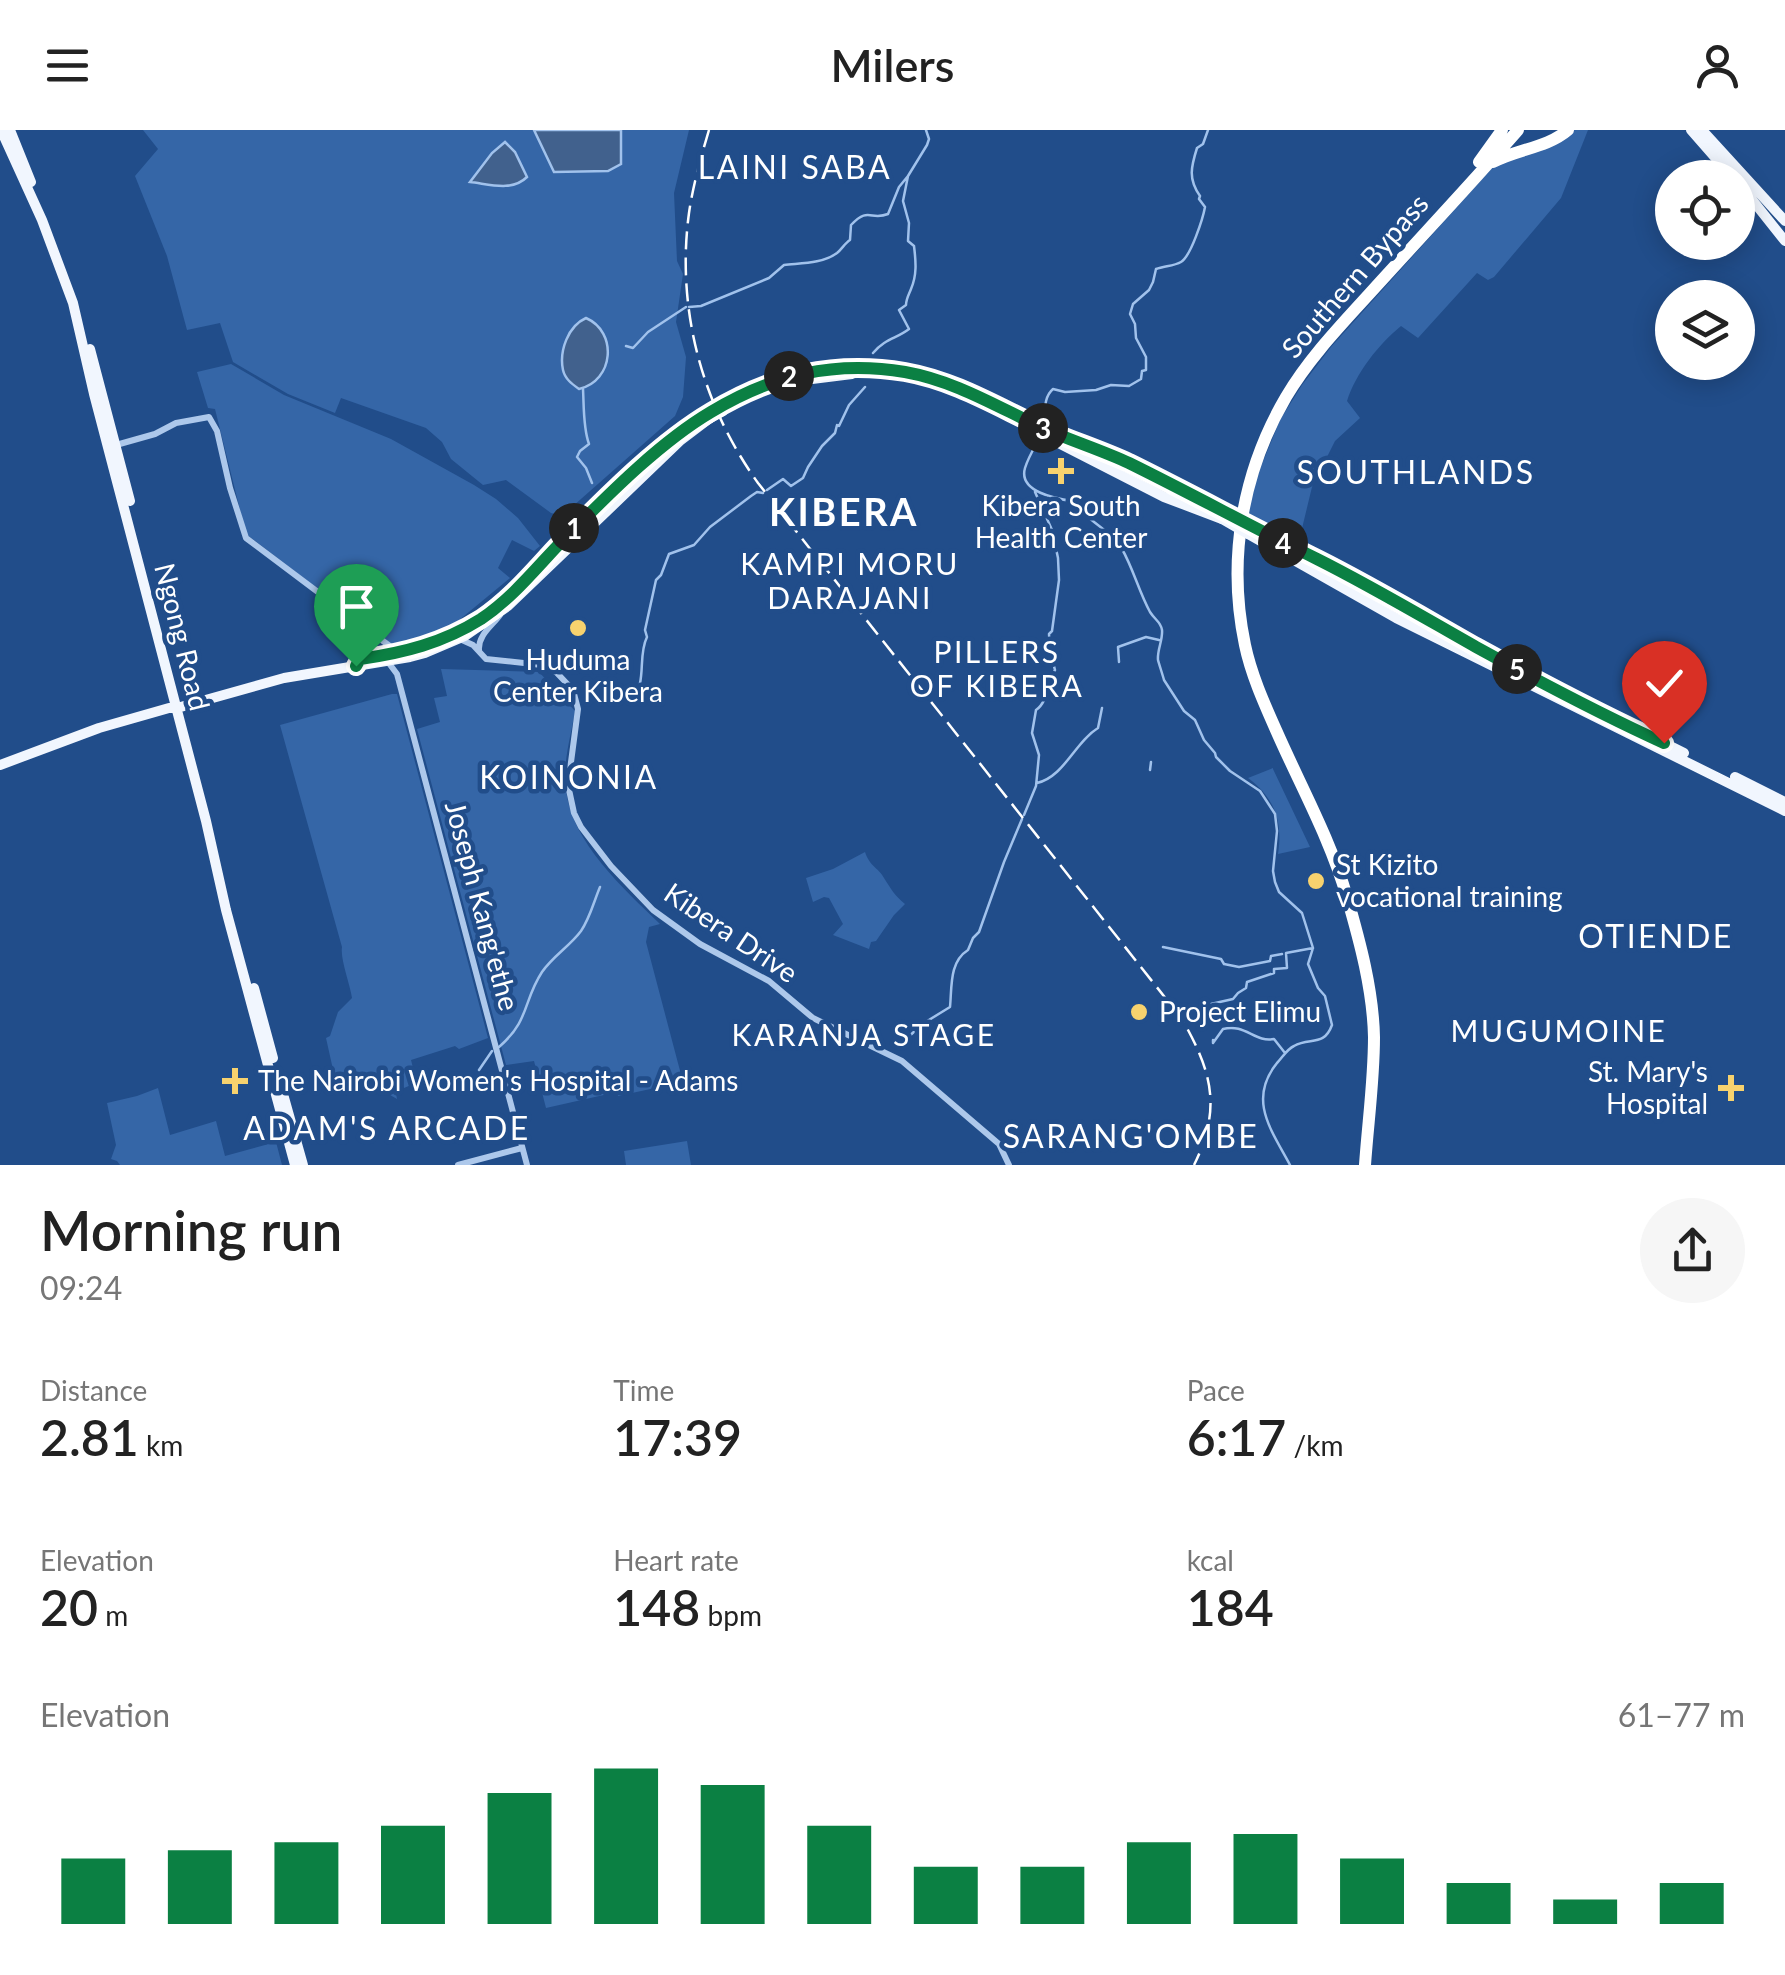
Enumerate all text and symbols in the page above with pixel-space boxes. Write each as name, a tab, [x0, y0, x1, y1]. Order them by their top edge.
icon: menu	[40, 38, 95, 93]
text: Milers	[831, 38, 954, 92]
icon: person	[1690, 38, 1745, 93]
district label: LAINI SABA	[698, 147, 892, 186]
map controls	[1655, 160, 1755, 380]
button: locate	[1655, 160, 1755, 260]
street label: Southern Bypass	[1274, 186, 1435, 364]
button: layers	[1655, 280, 1755, 380]
pin: 2	[764, 351, 814, 401]
text: 2	[781, 359, 797, 393]
pin: 3	[1018, 403, 1068, 453]
text: 3	[1035, 411, 1051, 445]
district label: SOUTHLANDS	[1296, 452, 1536, 491]
marker: Kibera South Health Center	[1048, 458, 1074, 484]
district label: KIBERA	[769, 488, 919, 534]
place label: Kibera South Health Center	[975, 488, 1147, 554]
pin: 1	[549, 503, 599, 553]
text: 1	[566, 511, 582, 545]
pin: 4	[1258, 518, 1308, 568]
text: 4	[1275, 526, 1291, 560]
district label: KAMPI MORU DARAJANI	[740, 545, 960, 615]
street label: Ngong Road	[148, 560, 218, 714]
pin	[314, 564, 399, 667]
icon: arrive	[329, 579, 384, 634]
marker: Huduma Center Kibera	[567, 617, 589, 639]
district label: PILLERS OF KIBERA	[910, 633, 1084, 703]
pin	[1622, 641, 1707, 744]
place label: Huduma Center Kibera	[493, 642, 663, 708]
pin: 5	[1492, 644, 1542, 694]
text: 5	[1509, 652, 1525, 686]
icon: check	[1637, 656, 1692, 711]
district label: KOINONIA	[479, 757, 659, 796]
street label: Joseph Kang'ethe	[439, 797, 527, 1014]
place label: St Kizito vocational training	[1336, 847, 1563, 913]
marker: St Kizito vocational training	[1305, 870, 1327, 892]
street label: Kibera Drive	[658, 875, 805, 989]
district label: OTIENDE	[1578, 916, 1734, 955]
place label: Project Elimu	[1159, 994, 1321, 1028]
marker: Project Elimu	[1128, 1001, 1150, 1023]
district label: MUGUMOINE	[1451, 1012, 1667, 1048]
district label: KARANJA STAGE	[732, 1016, 996, 1052]
place label: St. Mary's Hospital	[1588, 1054, 1708, 1120]
place label: The Nairobi Women's Hospital - Adams	[258, 1063, 738, 1097]
marker: The Nairobi Women's Hospital - Adams	[222, 1068, 248, 1094]
marker: St. Mary's Hospital	[1718, 1075, 1744, 1101]
district label: ADAM'S ARCADE	[243, 1108, 531, 1147]
district label: SARANG'OMBE	[1003, 1116, 1259, 1155]
text: Morning run	[40, 1197, 342, 1263]
button: share	[1640, 1198, 1745, 1303]
text: 09:24	[40, 1268, 122, 1307]
text: Distance	[40, 1373, 147, 1407]
text: Time	[613, 1373, 674, 1407]
text: Pace	[1187, 1373, 1245, 1407]
text: 2.81	[40, 1407, 139, 1467]
text: 17:39	[613, 1407, 742, 1467]
text: 6:17	[1187, 1407, 1286, 1467]
text: km	[139, 1428, 183, 1462]
text: /km	[1286, 1428, 1343, 1462]
text: Elevation	[40, 1543, 154, 1577]
text: Heart rate	[613, 1543, 739, 1577]
text: kcal	[1187, 1543, 1234, 1577]
text: 20	[40, 1577, 98, 1637]
text: 148	[613, 1577, 700, 1637]
text: 184	[1187, 1577, 1274, 1637]
text: m	[98, 1598, 128, 1632]
text: bpm	[700, 1598, 762, 1632]
text: Elevation	[40, 1695, 170, 1734]
text: 61–77 m	[1618, 1695, 1745, 1734]

